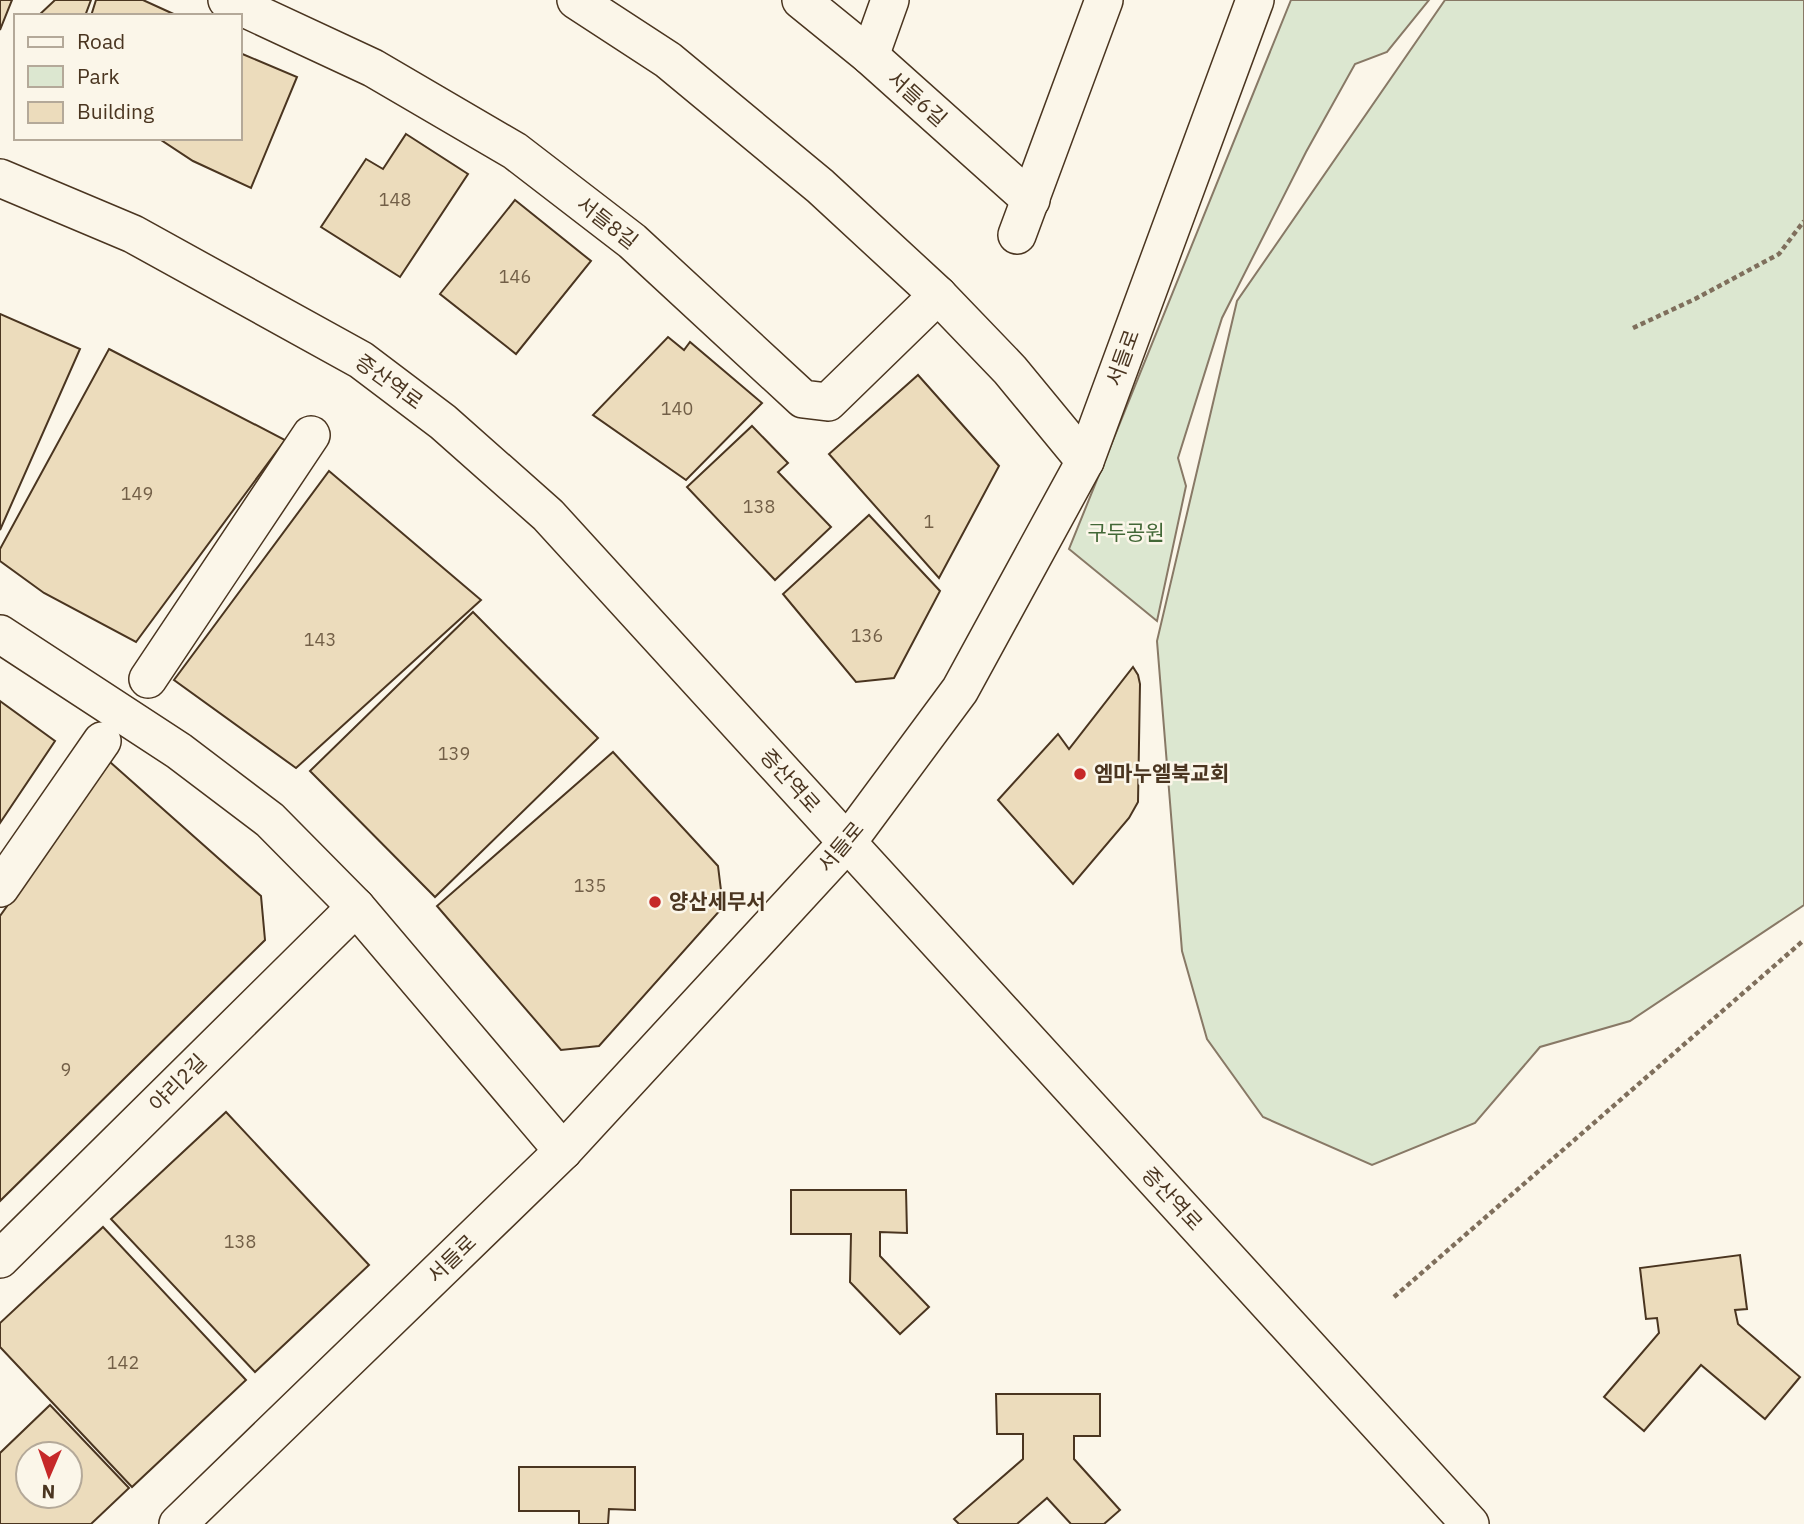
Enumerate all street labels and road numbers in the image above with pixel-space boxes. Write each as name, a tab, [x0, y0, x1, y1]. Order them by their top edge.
street label: 서들6길	[882, 64, 953, 132]
street label: 서들8길	[571, 189, 644, 255]
street label: 서들로	[1099, 326, 1145, 390]
street label: 증산역로	[350, 347, 429, 415]
street label: 증산역로	[754, 742, 827, 818]
street label: 서들로	[811, 815, 870, 878]
street label: 야리2길	[142, 1047, 212, 1117]
street label: 증산역로	[1136, 1161, 1209, 1236]
street label: 서들로	[421, 1228, 482, 1288]

